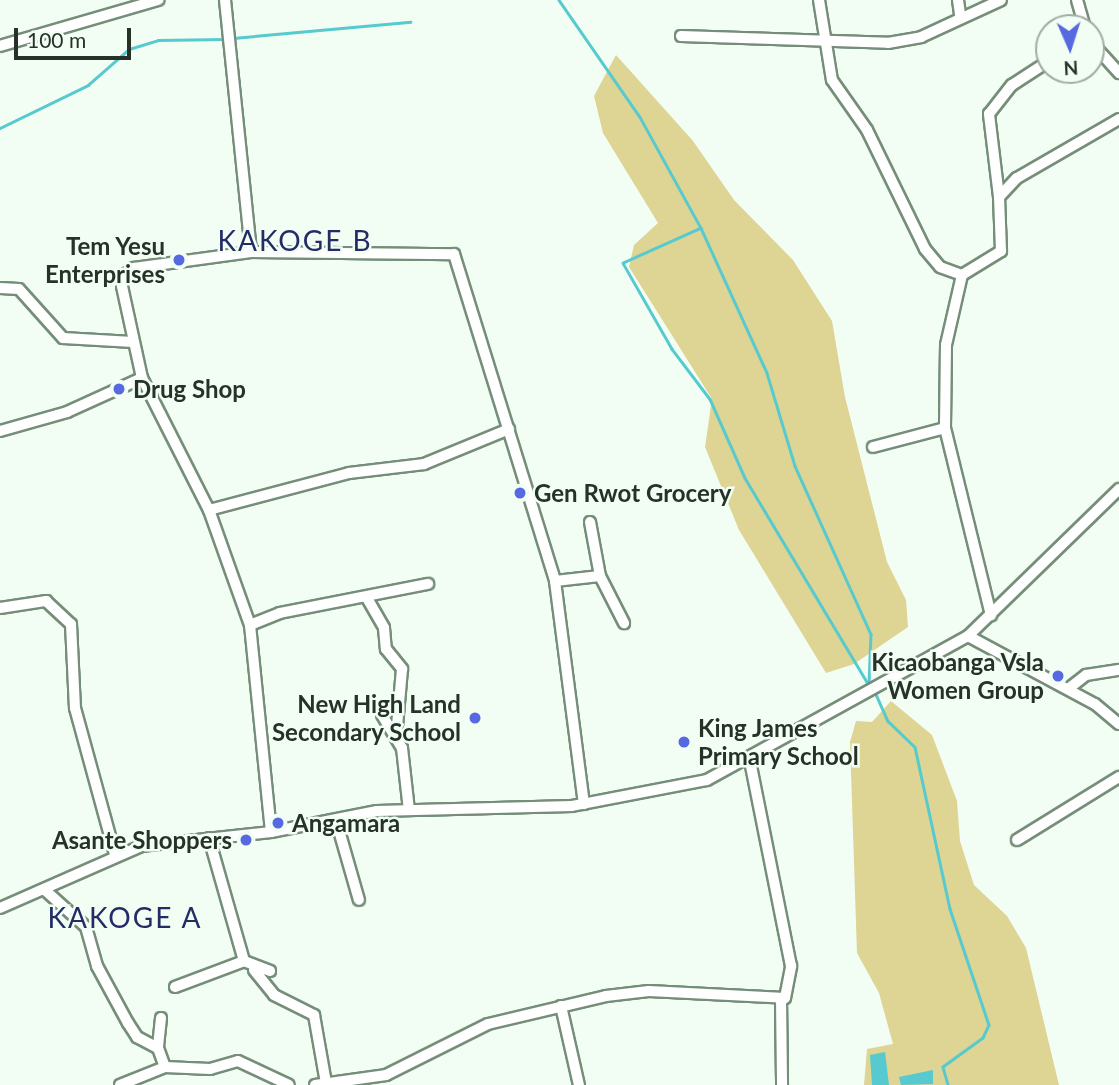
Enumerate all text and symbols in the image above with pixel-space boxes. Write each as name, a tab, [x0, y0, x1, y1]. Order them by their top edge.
scale bar	[18, 14, 135, 58]
north arrow	[1035, 14, 1105, 84]
text: 100 m	[27, 27, 86, 52]
text: N	[1063, 57, 1079, 80]
district label: KAKOGE B	[218, 223, 372, 257]
place label: Tem Yesu Enterprises	[45, 232, 165, 288]
marker: Tem Yesu Enterprises	[171, 252, 187, 268]
place label: Drug Shop	[133, 375, 246, 403]
marker: Drug Shop	[111, 381, 127, 397]
place label: Gen Rwot Grocery	[534, 479, 731, 507]
marker: Gen Rwot Grocery	[512, 485, 528, 501]
place label: Kicaobanga Vsla Women Group	[870, 648, 1044, 704]
marker: Kicaobanga Vsla Women Group	[1050, 668, 1066, 684]
place label: New High Land Secondary School	[271, 690, 461, 746]
marker: New High Land Secondary School	[467, 710, 483, 726]
place label: King James Primary School	[698, 714, 859, 770]
marker: King James Primary School	[676, 734, 692, 750]
place label: Angamara	[292, 809, 400, 837]
marker: Angamara	[270, 815, 286, 831]
place label: Asante Shoppers	[52, 826, 232, 854]
marker: Asante Shoppers	[238, 832, 254, 848]
district label: KAKOGE A	[48, 900, 202, 934]

